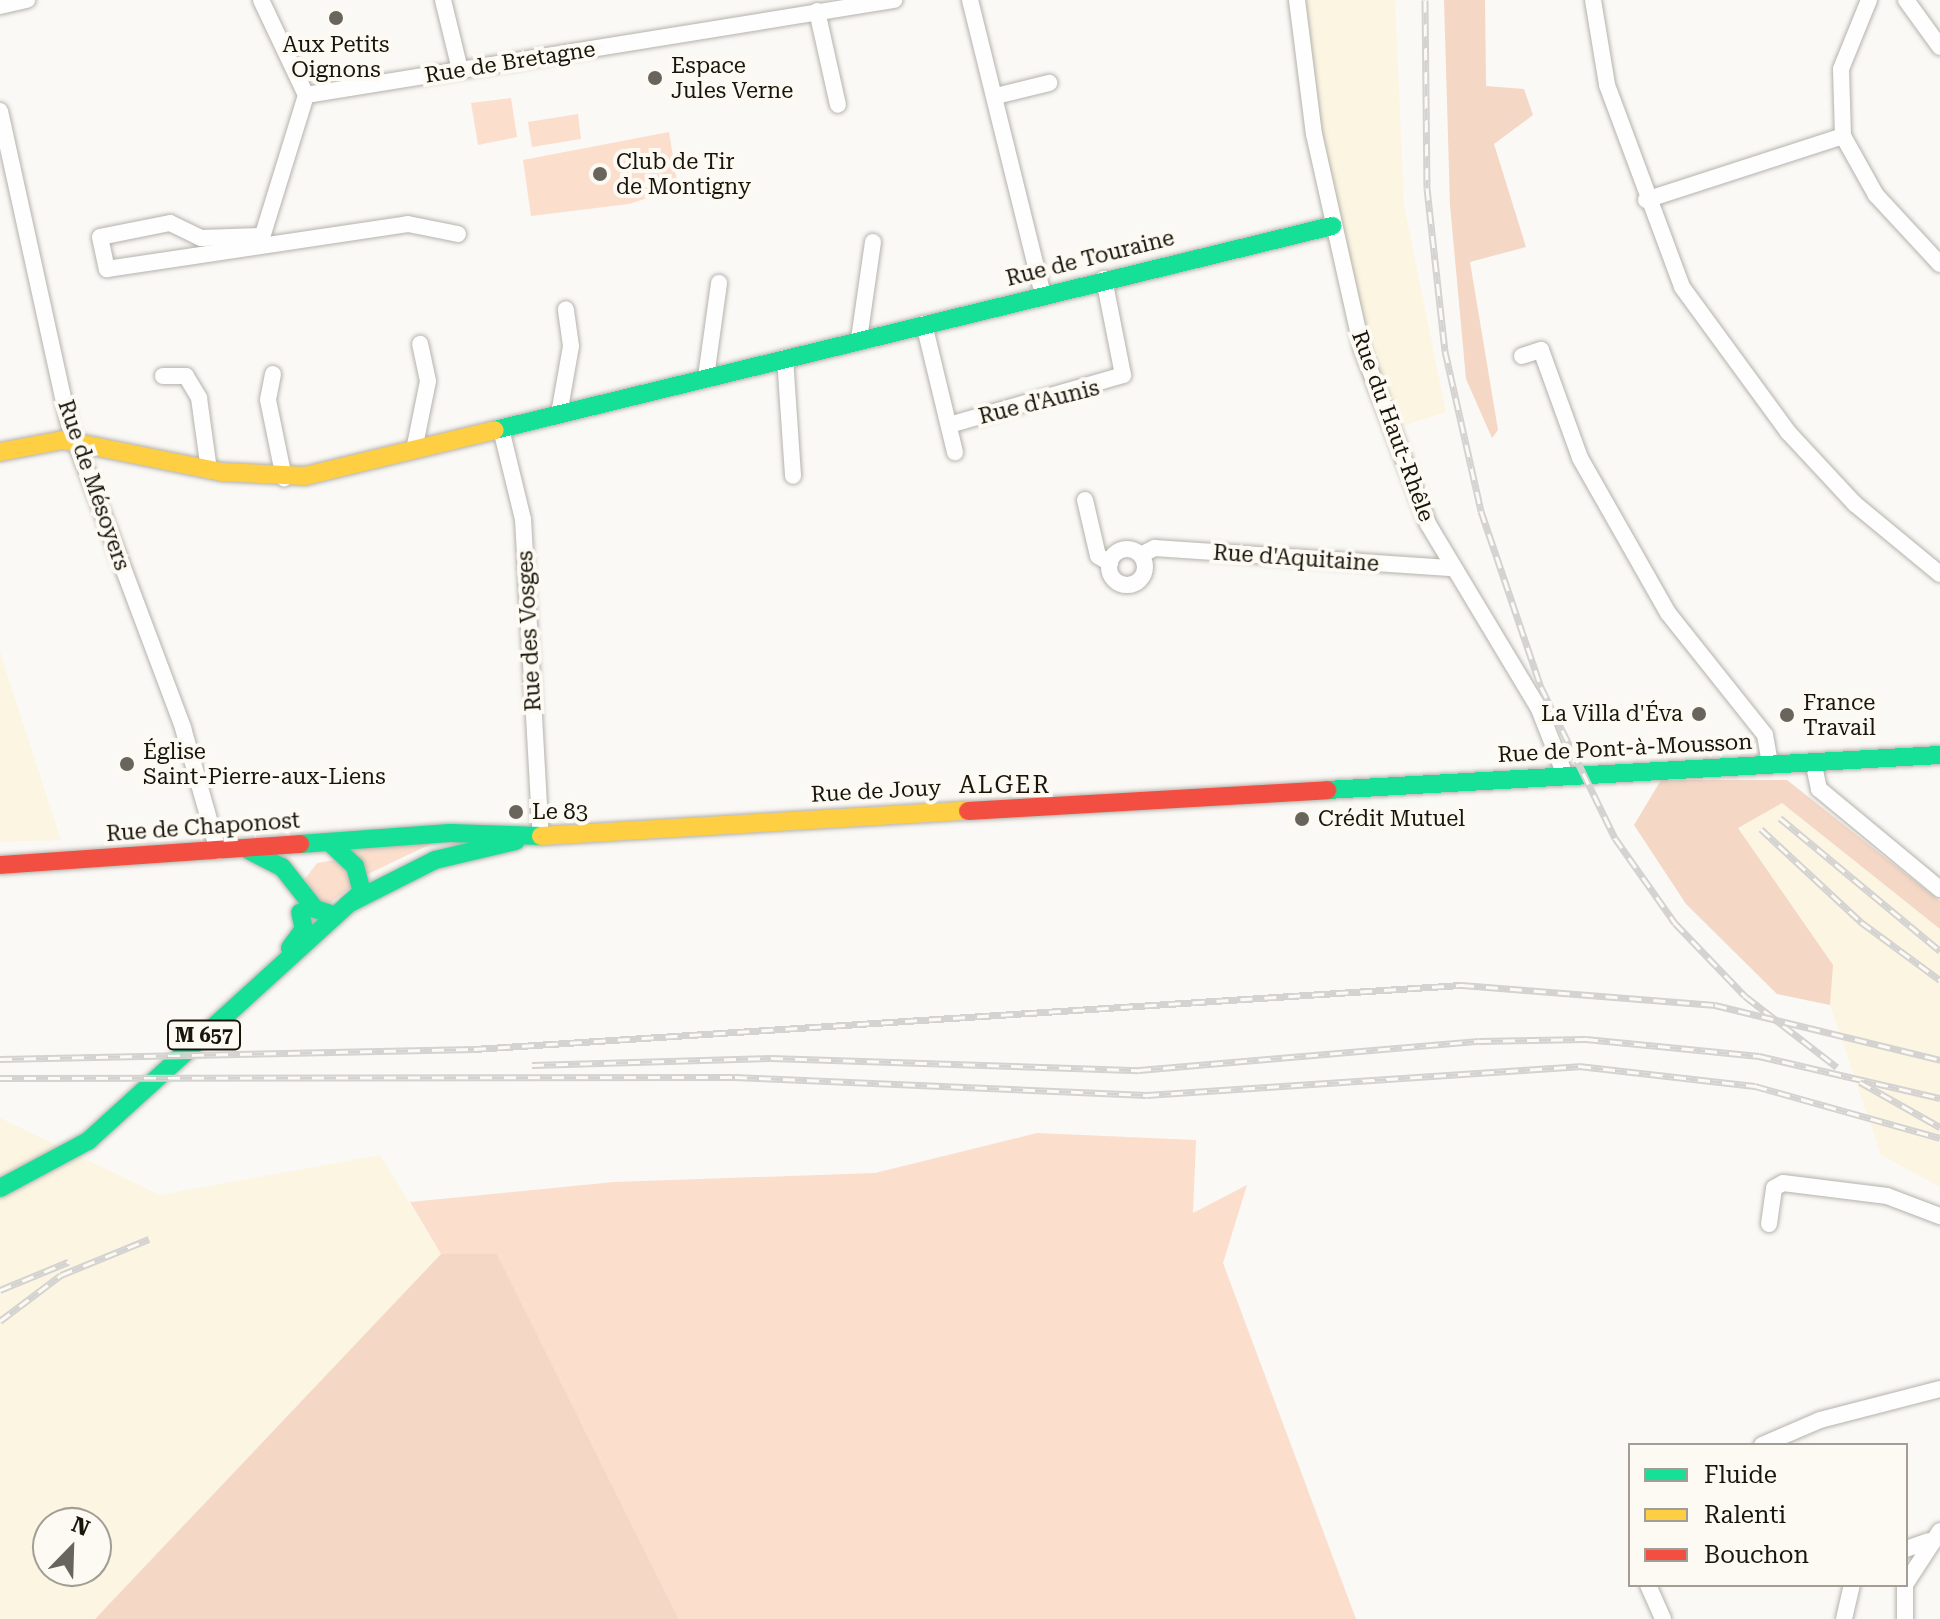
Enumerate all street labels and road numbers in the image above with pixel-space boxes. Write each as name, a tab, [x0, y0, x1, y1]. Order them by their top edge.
street label: Rue de Bretagne	[423, 35, 597, 89]
street label: Rue de Touraine	[1003, 224, 1177, 292]
street label: Rue du Haut-Rhêle	[1346, 327, 1440, 525]
street label: Rue d'Aunis	[976, 374, 1102, 430]
street label: Rue de Mésoyers	[52, 396, 136, 574]
street label: Rue d'Aquitaine	[1212, 539, 1380, 577]
street label: Rue des Vosges	[512, 550, 546, 712]
street label: Rue de Pont-à-Mousson	[1497, 728, 1753, 768]
street label: Rue de Jouy	[810, 774, 942, 808]
street label: Rue de Chaponost	[105, 807, 301, 847]
road number: M 657	[166, 1019, 242, 1051]

